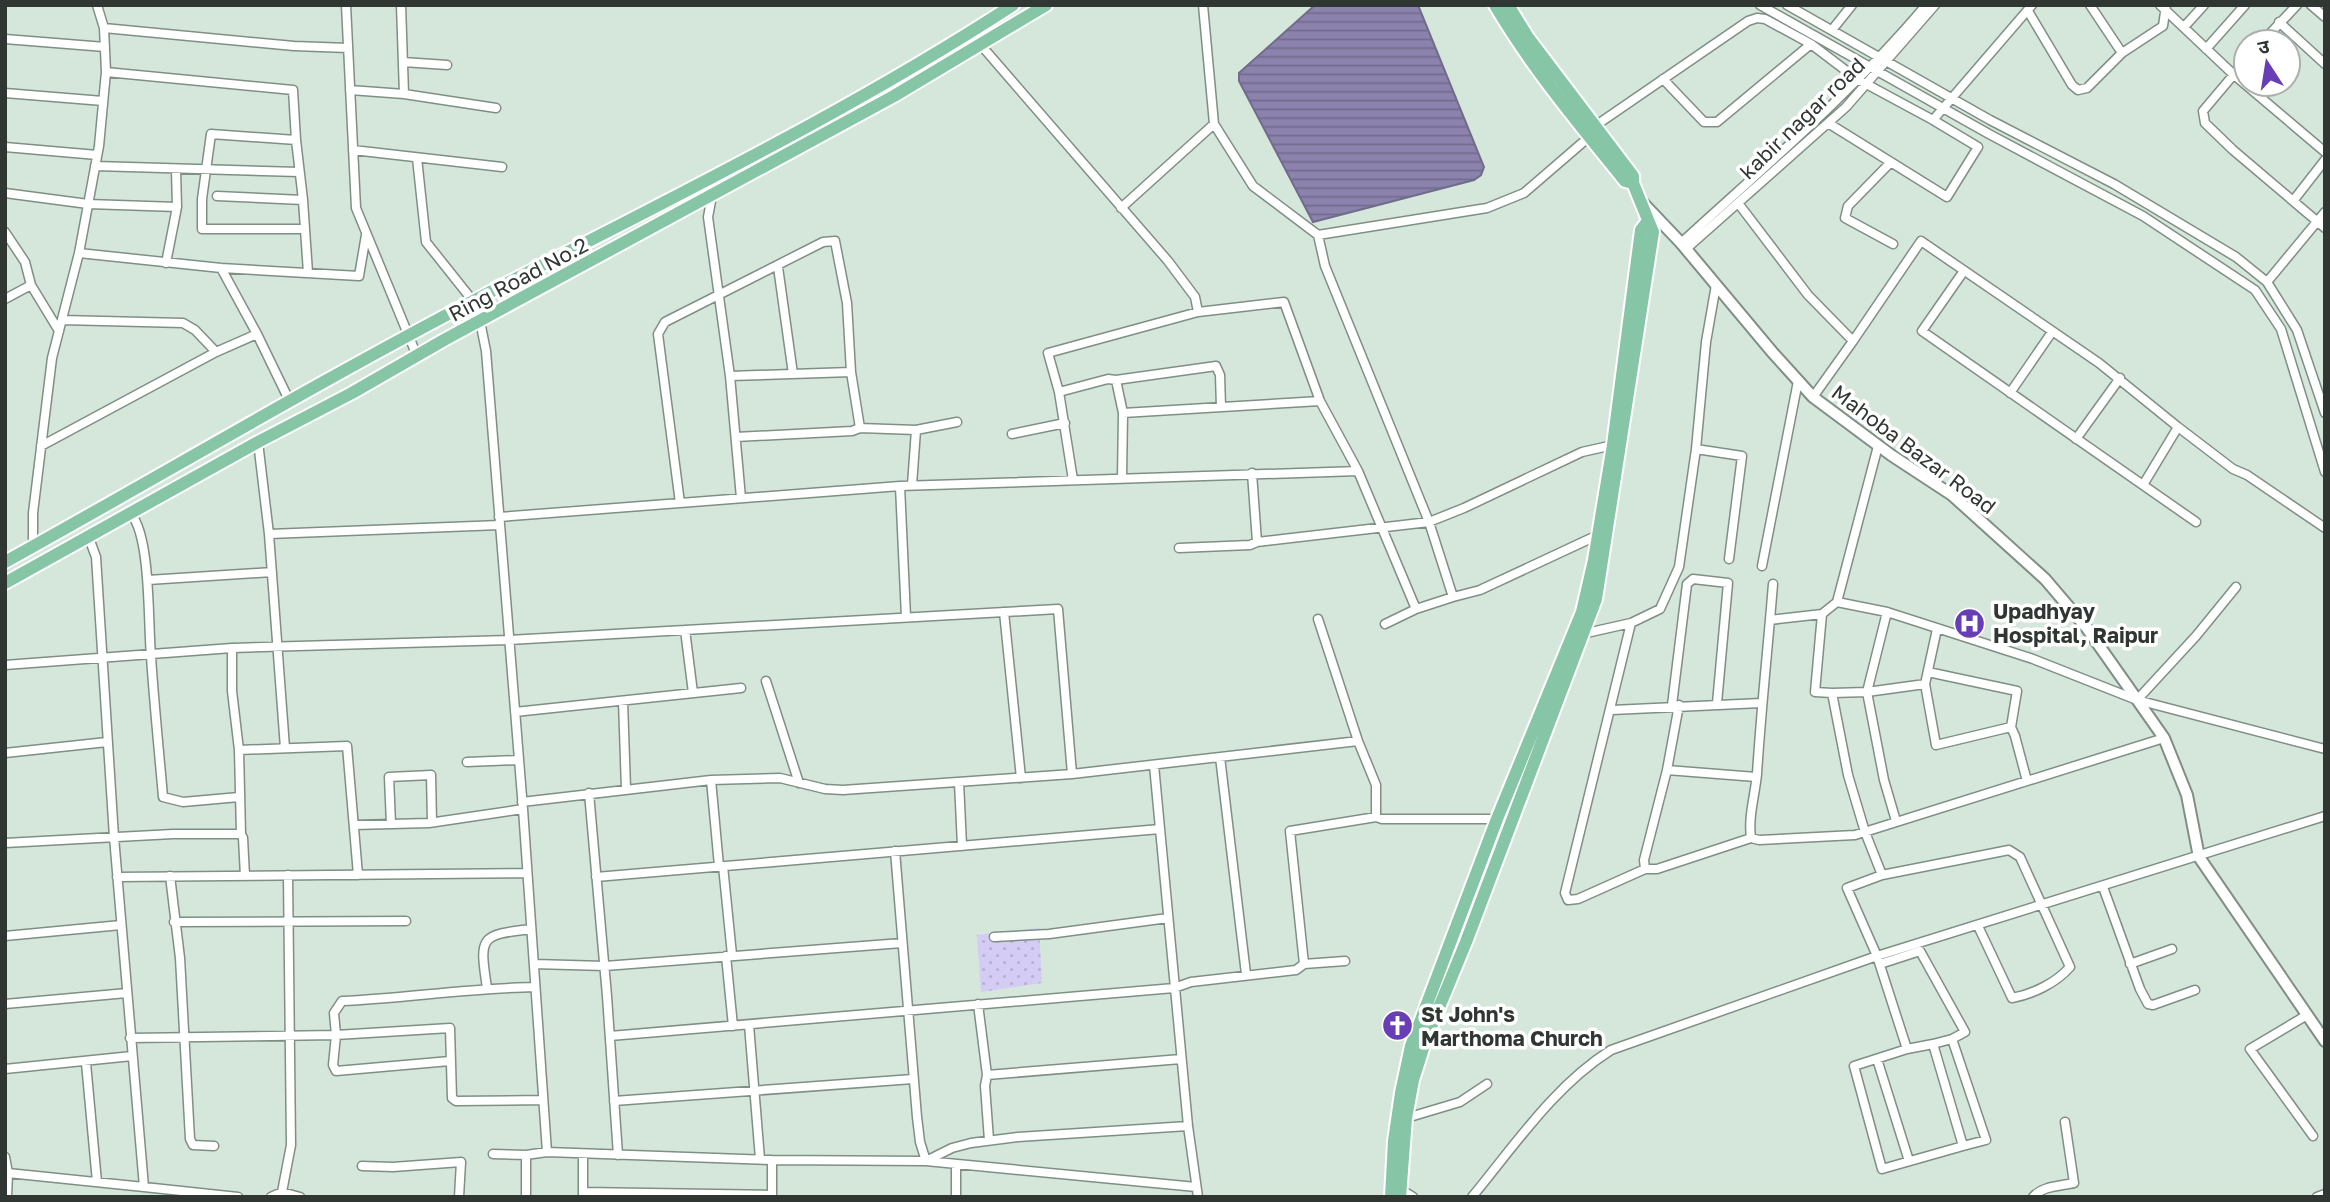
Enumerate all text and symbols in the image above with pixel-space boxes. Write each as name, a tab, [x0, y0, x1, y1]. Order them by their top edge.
north arrow	[2232, 28, 2302, 98]
text: उ	[2256, 33, 2272, 58]
street label: kabir nagar road	[1734, 52, 1870, 184]
street label: Ring Road No.2	[444, 231, 592, 327]
street label: Mahoba Bazar Road	[1827, 379, 2001, 519]
place label: Upadhyay Hospital, Raipur	[1993, 598, 2158, 648]
hospital icon: Upadhyay Hospital, Raipur	[1953, 606, 1987, 640]
place label: St John's Marthoma Church	[1421, 1001, 1603, 1051]
church icon: St John's Marthoma Church	[1381, 1009, 1415, 1043]

